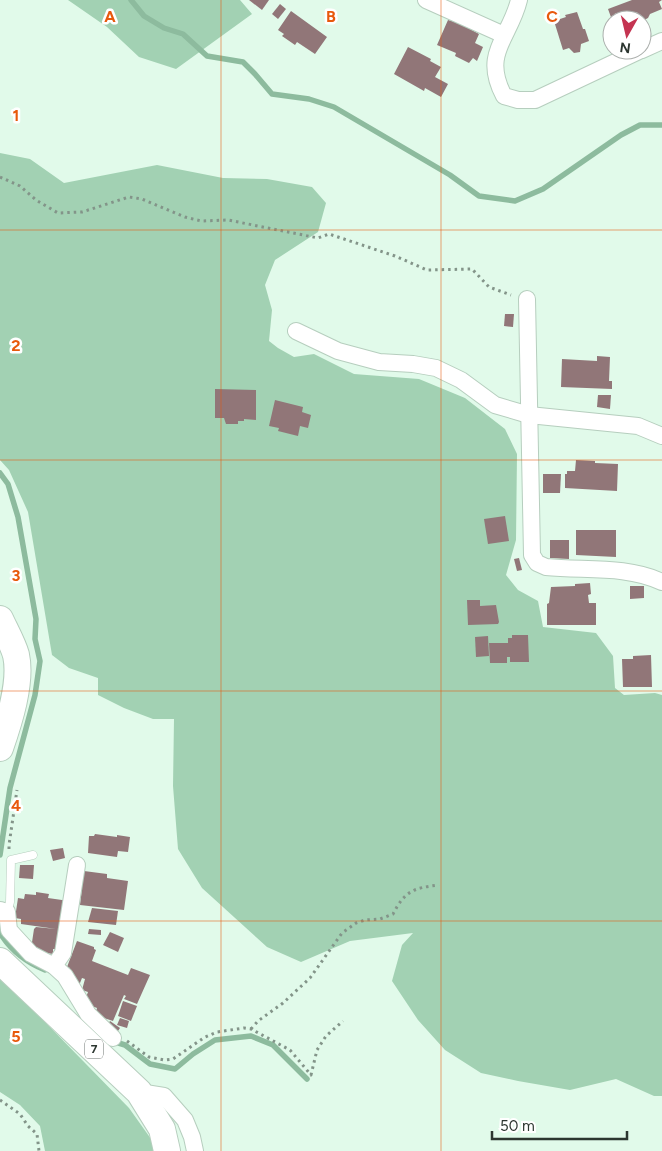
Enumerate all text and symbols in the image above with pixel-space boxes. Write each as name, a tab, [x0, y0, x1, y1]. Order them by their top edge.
text: A	[104, 7, 116, 26]
text: B	[326, 7, 336, 26]
text: C	[546, 7, 558, 26]
north arrow	[602, 10, 652, 60]
text: N	[619, 38, 632, 57]
text: 1	[13, 106, 19, 125]
text: 2	[11, 336, 21, 355]
text: 3	[12, 566, 21, 585]
text: 4	[11, 796, 21, 815]
text: 5	[11, 1027, 21, 1046]
road number: 7	[85, 1040, 103, 1058]
scale bar	[492, 1108, 627, 1140]
text: 50 m	[500, 1117, 535, 1135]

